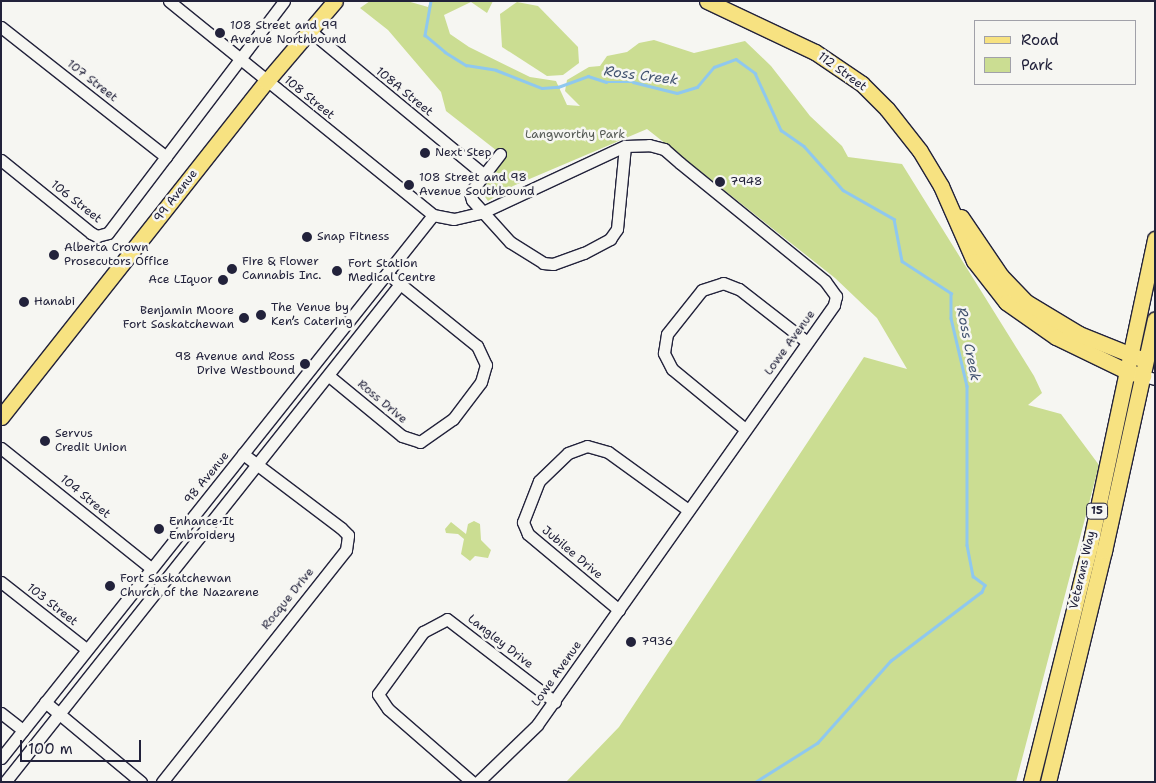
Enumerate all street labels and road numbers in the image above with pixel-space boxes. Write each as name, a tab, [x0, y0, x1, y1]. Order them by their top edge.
street label: 112 Street	[815, 49, 869, 95]
street label: 107 Street	[64, 57, 120, 105]
street label: 108A Street	[372, 65, 436, 119]
street label: 108 Street	[281, 73, 337, 123]
street label: 99 Avenue	[151, 167, 201, 225]
street label: 106 Street	[48, 178, 104, 226]
street label: Lowe Avenue	[762, 308, 818, 378]
street label: Ross Drive	[354, 377, 410, 427]
street label: 98 Avenue	[182, 449, 232, 507]
street label: 104 Street	[57, 472, 113, 522]
road number: 15	[1086, 502, 1108, 520]
street label: Jubilee Drive	[539, 523, 605, 583]
street label: Veterans Way	[1067, 529, 1099, 611]
street label: Rocque Drive	[259, 565, 317, 633]
street label: 103 Street	[24, 581, 80, 629]
street label: Langley Drive	[464, 612, 536, 672]
street label: Lowe Avenue	[529, 638, 585, 710]

